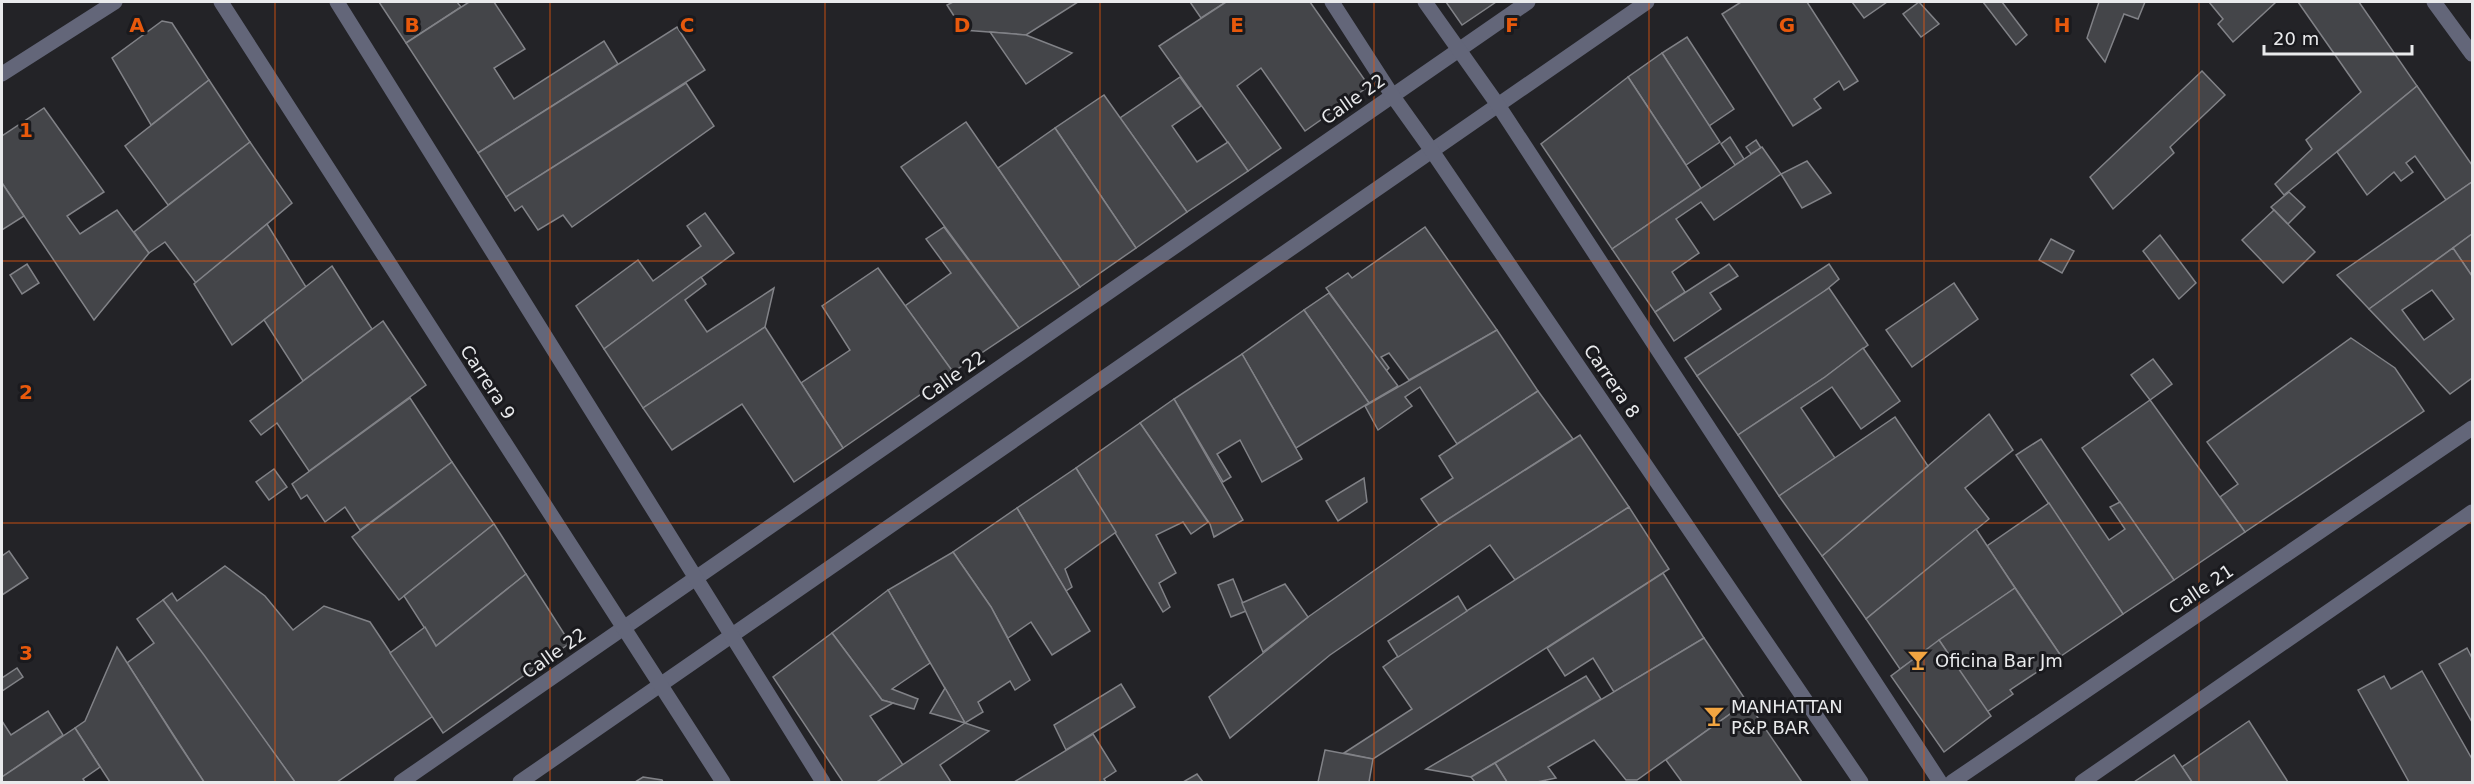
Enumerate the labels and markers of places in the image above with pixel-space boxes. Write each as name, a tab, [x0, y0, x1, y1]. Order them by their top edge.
bar icon: Oficina Bar Jm	[1906, 648, 1930, 672]
place label: Oficina Bar Jm	[1935, 650, 2063, 671]
place label: MANHATTAN P&P BAR	[1731, 696, 1843, 738]
bar icon: MANHATTAN P&P BAR	[1702, 704, 1726, 728]

